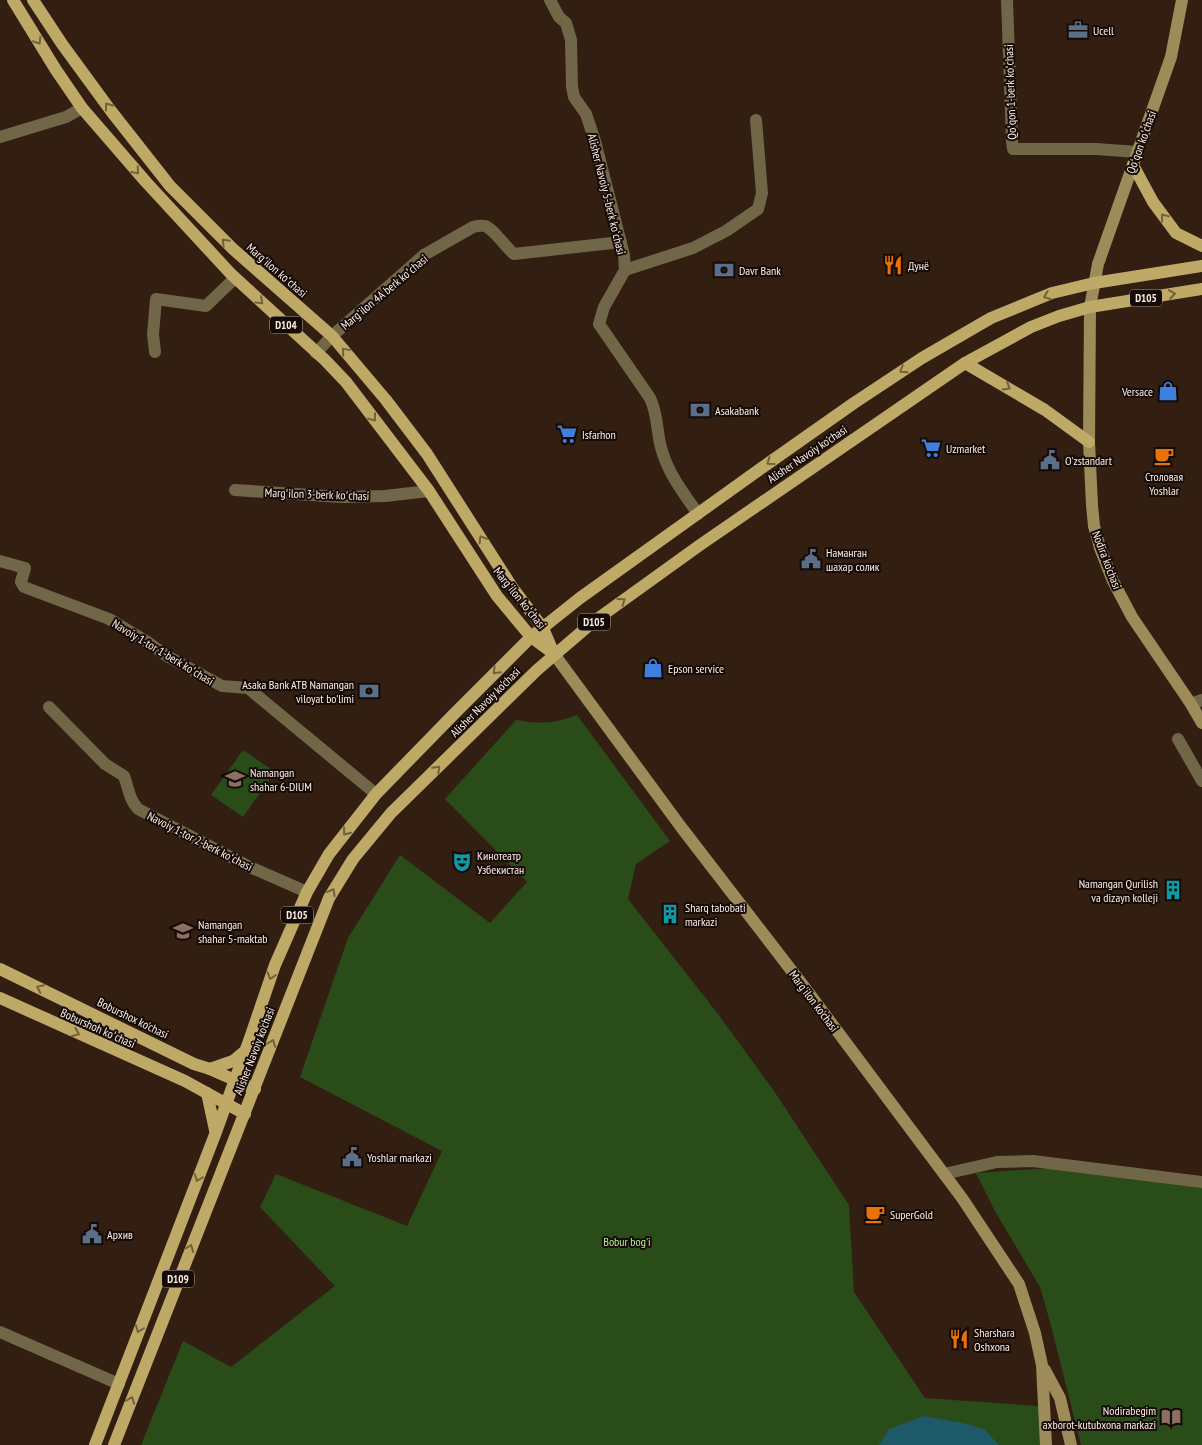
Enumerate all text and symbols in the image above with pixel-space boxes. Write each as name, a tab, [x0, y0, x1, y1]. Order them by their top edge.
office icon: Ucell	[1067, 19, 1089, 41]
place label: Ucell	[1093, 23, 1114, 38]
one-way arrow	[32, 36, 42, 45]
street label: Qoʻqon 1-berk koʻchasi	[1001, 44, 1019, 140]
one-way arrow	[105, 103, 113, 112]
street label: Qoʻqon koʻchasi	[1123, 108, 1159, 176]
street label: Alisher Navoiy 5-berk koʻchasi	[585, 132, 629, 256]
one-way arrow	[130, 165, 139, 174]
one-way arrow	[1162, 214, 1170, 223]
one-way arrow	[222, 239, 231, 248]
street label: Margʻilon koʻchasi	[244, 240, 310, 300]
street label: Margʻilon 4А berk koʻchasi	[337, 251, 431, 333]
restaurant icon: Дунё	[882, 254, 904, 276]
place label: Дунё	[908, 258, 929, 273]
bank icon: Davr Bank	[713, 259, 735, 281]
place label: Davr Bank	[739, 263, 781, 278]
one-way arrow	[1168, 289, 1177, 299]
one-way arrow	[1043, 290, 1052, 300]
road number: D105	[1130, 290, 1162, 306]
one-way arrow	[255, 295, 264, 304]
road number: D104	[270, 316, 302, 334]
one-way arrow	[342, 348, 351, 357]
one-way arrow	[900, 364, 909, 373]
shop icon: Versace	[1157, 380, 1179, 402]
one-way arrow	[1002, 381, 1011, 391]
place label: Versace	[1121, 384, 1153, 399]
bank icon: Asakabank	[689, 399, 711, 421]
place label: Asakabank	[715, 403, 759, 418]
one-way arrow	[367, 412, 375, 421]
street label: Alisher Navoiy ko'chasi	[764, 422, 850, 486]
supermarket icon: Isfarhon	[556, 423, 578, 445]
place label: Isfarhon	[582, 427, 616, 442]
supermarket icon: Uzmarket	[920, 437, 942, 459]
place label: Uzmarket	[946, 441, 986, 456]
cafe icon: Столовая Yoshlar	[1153, 445, 1175, 467]
public building icon: O'zstandart	[1039, 449, 1061, 471]
place label: O'zstandart	[1065, 453, 1113, 468]
one-way arrow	[766, 456, 775, 466]
place label: Столовая Yoshlar	[1145, 469, 1183, 498]
street label: Margʻilon 3-berk koʻchasi	[264, 485, 370, 503]
street label: Nodira ko'chasi	[1089, 529, 1125, 591]
one-way arrow	[478, 536, 488, 545]
place label: Наманган шахар солик	[826, 545, 880, 574]
public building icon: Наманган шахар солик	[800, 548, 822, 570]
street label: Margʻilon koʻchasi	[490, 564, 550, 632]
one-way arrow	[616, 599, 625, 607]
road number: D105	[578, 614, 610, 630]
street label: Navoiy 1-tor 1-berk koʻchasi	[109, 616, 217, 688]
shop icon: Epson service	[642, 657, 664, 679]
place label: Epson service	[668, 661, 724, 676]
street label: Alisher Navoiy ko'chasi	[447, 664, 523, 740]
one-way arrow	[493, 665, 502, 674]
place label: Asaka Bank ATB Namangan viloyat bo'limi	[242, 677, 354, 706]
bank icon: Asaka Bank ATB Namangan viloyat bo'limi	[358, 680, 380, 702]
place label: Namangan shahar 6-DIUM	[250, 765, 312, 794]
one-way arrow	[431, 766, 440, 775]
school or university icon: Namangan shahar 6-DIUM	[224, 768, 246, 790]
street label: Navoiy 1-tor 2-berk koʻchasi	[145, 808, 255, 874]
one-way arrow	[343, 827, 352, 836]
place label: Кинотеатр Узбекистан	[477, 848, 524, 877]
theatre icon: Кинотеатр Узбекистан	[451, 851, 473, 873]
place label: Namangan Qurilish va dizayn kolleji	[1079, 876, 1158, 905]
building icon: Namangan Qurilish va dizayn kolleji	[1162, 879, 1184, 901]
one-way arrow	[326, 889, 336, 898]
place label: Sharq tabobati markazi	[685, 900, 746, 929]
building icon: Sharq tabobati markazi	[659, 903, 681, 925]
road number: D105	[281, 906, 313, 924]
place label: Namangan shahar 5-maktab	[198, 917, 268, 946]
school or university icon: Namangan shahar 5-maktab	[172, 920, 194, 942]
street label: Marg'ilon ko'chasi	[786, 967, 842, 1035]
one-way arrow	[267, 971, 277, 979]
one-way arrow	[36, 984, 45, 994]
street label: Boburshox ko'chasi	[95, 994, 171, 1042]
street label: Boburshoh koʻchasi	[58, 1005, 138, 1051]
street label: Alisher Navoiy ko'chasi	[230, 1005, 278, 1097]
one-way arrow	[71, 1026, 80, 1037]
one-way arrow	[266, 1039, 276, 1048]
public building icon: Yoshlar markazi	[341, 1146, 363, 1168]
place label: Yoshlar markazi	[367, 1150, 432, 1165]
one-way arrow	[194, 1173, 204, 1181]
cafe icon: SuperGold	[864, 1203, 886, 1225]
place label: SuperGold	[890, 1207, 933, 1222]
public building icon: Архив	[81, 1223, 103, 1245]
place label: Архив	[107, 1227, 133, 1242]
park label: Bobur bog'i	[603, 1234, 651, 1249]
one-way arrow	[184, 1244, 195, 1253]
road number: D109	[162, 1270, 194, 1288]
one-way arrow	[135, 1324, 146, 1333]
place label: Sharshara Oshxona	[974, 1325, 1015, 1354]
restaurant icon: Sharshara Oshxona	[948, 1328, 970, 1350]
one-way arrow	[125, 1396, 135, 1404]
place label: Nodirabegim axborot-kutubxona markazi	[1043, 1403, 1156, 1432]
library icon: Nodirabegim axborot-kutubxona markazi	[1160, 1406, 1182, 1428]

